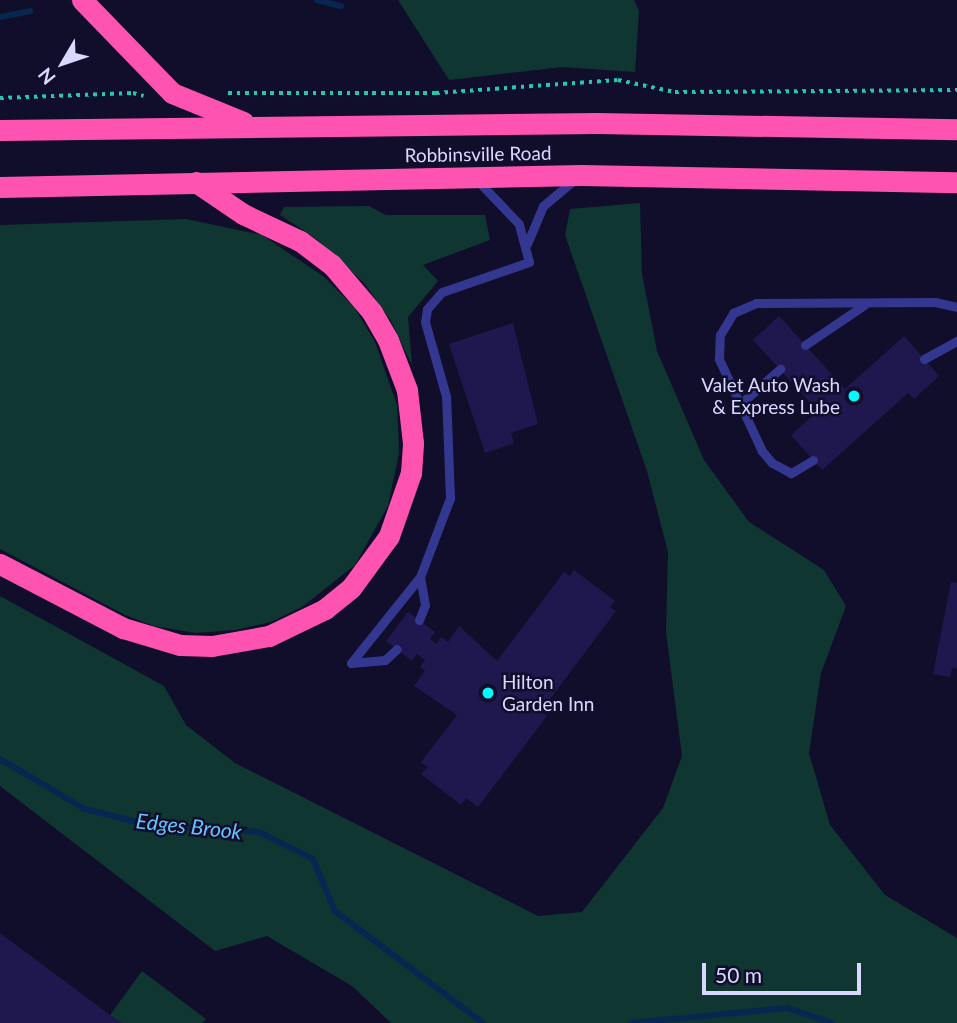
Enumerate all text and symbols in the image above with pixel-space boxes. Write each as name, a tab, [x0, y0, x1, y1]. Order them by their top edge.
north arrow	[28, 28, 98, 98]
text: N	[33, 64, 60, 89]
street label: Robbinsville Road	[404, 141, 552, 167]
place label: Valet Auto Wash & Express Lube	[700, 374, 840, 418]
marker: Valet Auto Wash & Express Lube	[846, 388, 862, 404]
place label: Hilton Garden Inn	[502, 671, 594, 715]
marker: Hilton Garden Inn	[480, 685, 496, 701]
water label: Edges Brook	[135, 808, 243, 844]
scale bar	[705, 950, 864, 994]
text: 50 m	[715, 962, 762, 987]

